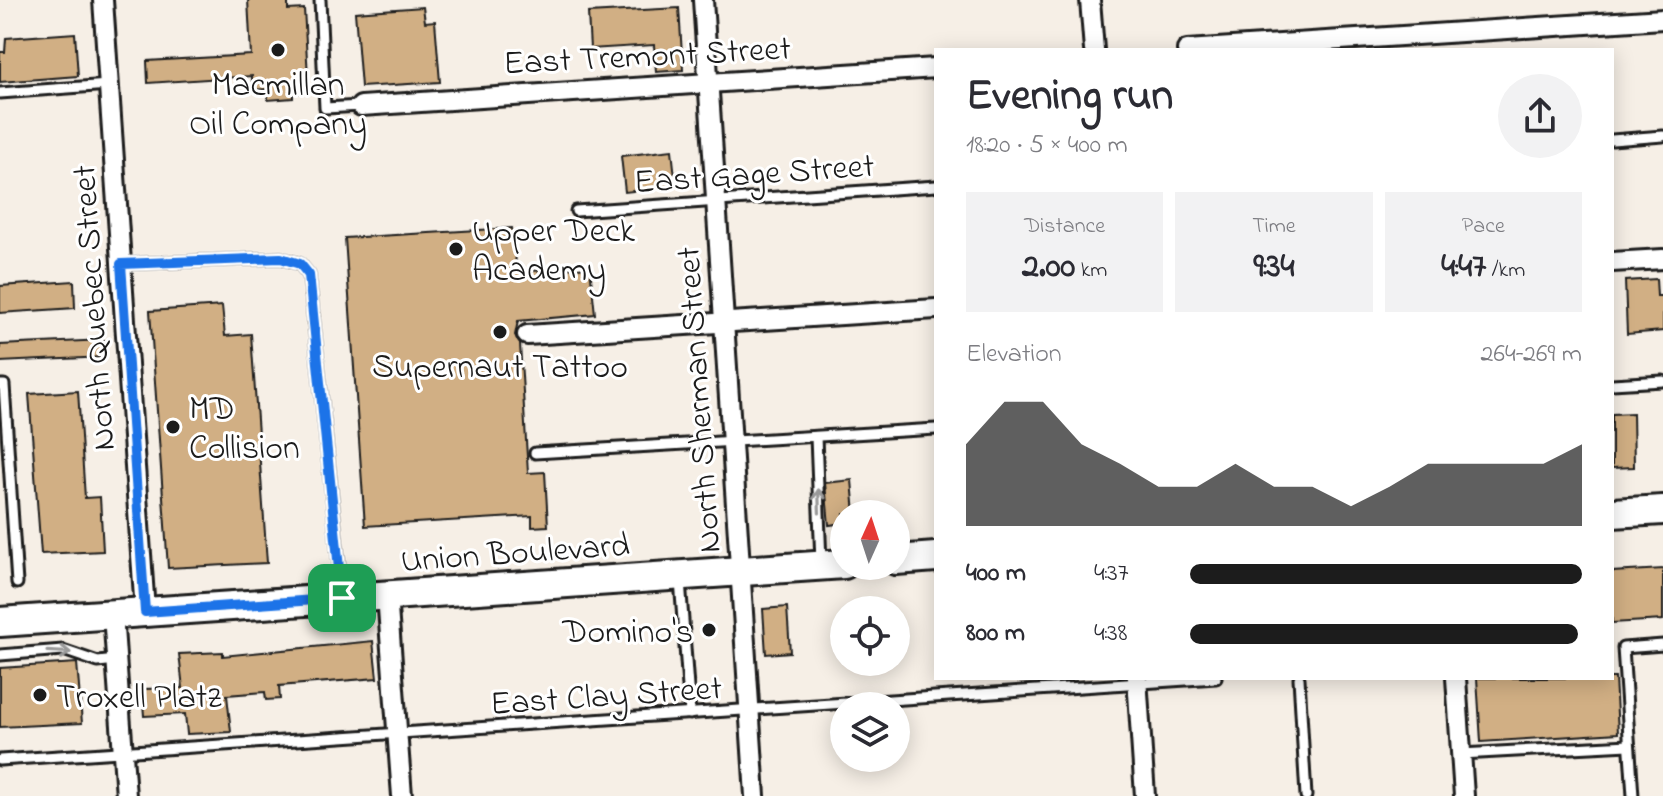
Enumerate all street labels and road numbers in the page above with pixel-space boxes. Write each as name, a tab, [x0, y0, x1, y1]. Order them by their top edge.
street label: East Tremont Street	[502, 25, 792, 90]
street label: East Gage Street	[633, 143, 876, 209]
street label: North Quebec Street	[61, 163, 131, 452]
street label: North Sherman Street	[665, 245, 737, 554]
street label: Union Boulevard	[399, 522, 631, 588]
street label: East Clay Street	[489, 665, 724, 731]

